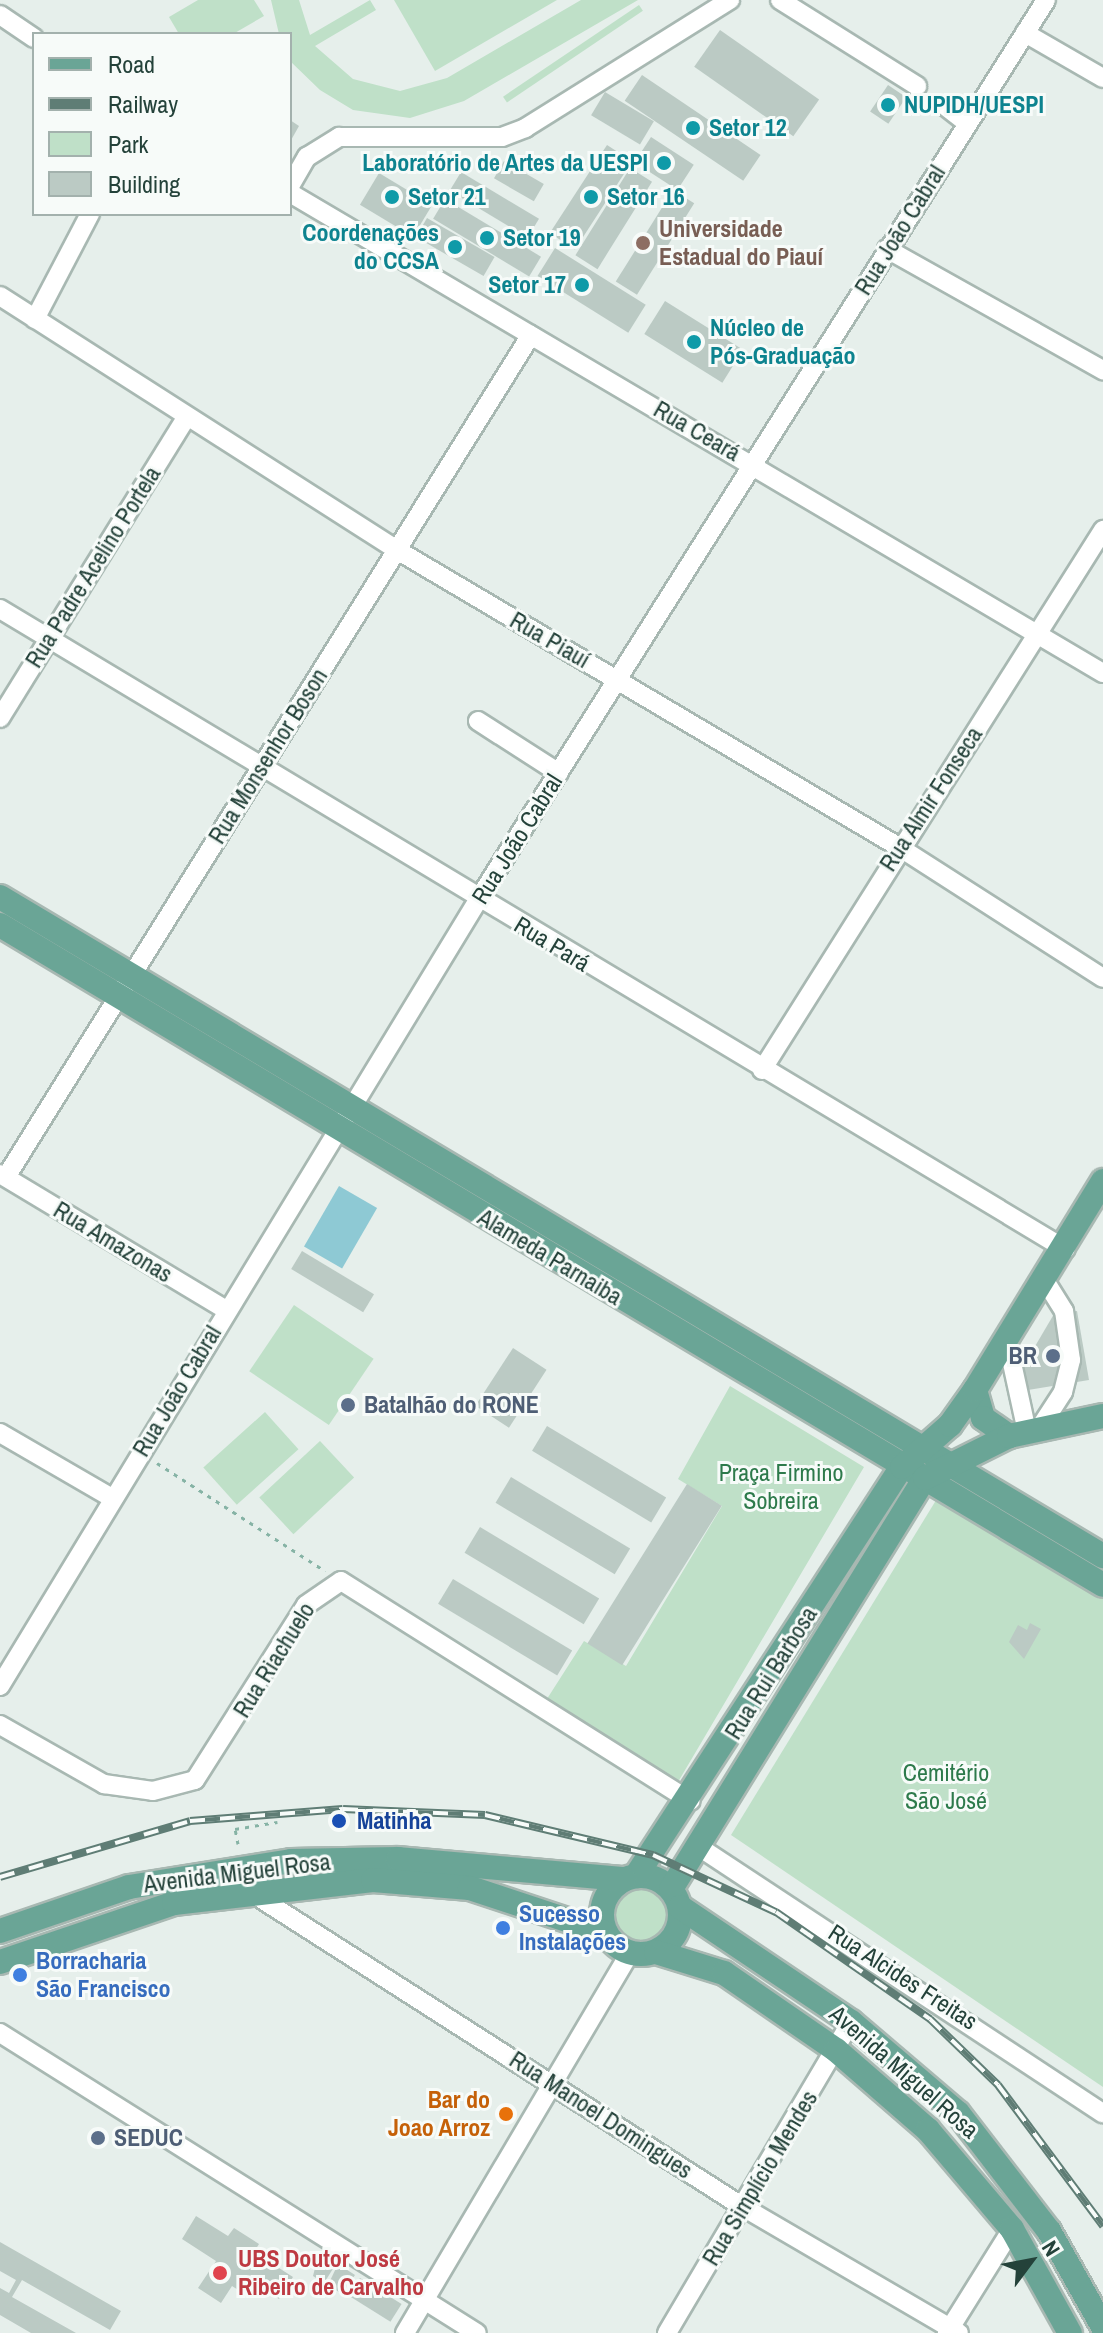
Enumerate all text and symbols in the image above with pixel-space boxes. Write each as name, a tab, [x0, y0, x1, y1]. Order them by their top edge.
legend	[32, 32, 292, 216]
text: Road	[108, 48, 155, 80]
text: Railway	[108, 88, 178, 120]
place label: NUPIDH/UESPI	[904, 91, 1044, 119]
marker: NUPIDH/UESPI	[879, 96, 897, 114]
place label: Setor 12	[709, 114, 787, 142]
marker: Setor 12	[684, 119, 702, 137]
text: Park	[108, 128, 148, 160]
place label: Laboratório de Artes da UESPI	[361, 149, 648, 177]
marker: Laboratório de Artes da UESPI	[655, 154, 673, 172]
street label: Rua João Cabral	[849, 160, 951, 300]
text: Building	[108, 168, 180, 200]
place label: Setor 21	[408, 183, 486, 211]
place label: Setor 16	[607, 183, 685, 211]
marker: Setor 21	[383, 188, 401, 206]
marker: Setor 16	[582, 188, 600, 206]
place label: Universidade Estadual do Piauí	[659, 215, 823, 271]
place label: Coordenações do CCSA	[302, 219, 439, 275]
place label: Setor 19	[503, 224, 581, 252]
marker: Setor 19	[478, 229, 496, 247]
marker: Universidade Estadual do Piauí	[634, 234, 652, 252]
marker: Coordenações do CCSA	[446, 238, 464, 256]
place label: Setor 17	[488, 271, 566, 299]
marker: Setor 17	[573, 276, 591, 294]
place label: Núcleo de Pós-Graduação	[710, 314, 855, 370]
marker: Núcleo de Pós-Graduação	[685, 333, 703, 351]
street label: Rua Ceará	[649, 395, 745, 467]
street label: Rua Padre Acelino Portela	[19, 461, 167, 673]
street label: Rua Piauí	[505, 606, 595, 674]
street label: Rua Monsenhor Boson	[202, 663, 334, 849]
street label: Rua Almir Fonseca	[873, 721, 989, 877]
street label: Rua João Cabral	[466, 769, 568, 909]
street label: Rua Pará	[509, 910, 595, 978]
street label: Rua Amazonas	[48, 1195, 178, 1289]
street label: Alameda Parnaiba	[473, 1203, 627, 1311]
street label: Rua João Cabral	[127, 1320, 227, 1462]
place label: BR	[1009, 1342, 1037, 1370]
marker: BR	[1044, 1347, 1062, 1365]
place label: Batalhão do RONE	[364, 1391, 539, 1419]
marker: Batalhão do RONE	[339, 1396, 357, 1414]
park label: Praça Firmino Sobreira	[719, 1459, 843, 1515]
street label: Rua Riachuelo	[227, 1597, 321, 1723]
street label: Rua Rui Barbosa	[719, 1601, 823, 1745]
park label: Cemitério São José	[903, 1759, 989, 1815]
place label: Matinha	[357, 1807, 431, 1835]
marker: Matinha	[328, 1810, 350, 1832]
street label: Avenida Miguel Rosa	[142, 1847, 332, 1899]
place label: Sucesso Instalações	[519, 1900, 626, 1956]
street label: Rua Alcides Freitas	[823, 1918, 983, 2036]
marker: Sucesso Instalações	[494, 1919, 512, 1937]
place label: Borracharia São Francisco	[36, 1947, 171, 2003]
marker: Borracharia São Francisco	[11, 1966, 29, 1984]
street label: Avenida Miguel Rosa	[824, 2000, 984, 2144]
street label: Rua Manoel Domingues	[504, 2045, 698, 2185]
street label: Rua Simplício Mendes	[696, 2085, 824, 2271]
place label: Bar do Joao Arroz	[387, 2086, 490, 2142]
marker: Bar do Joao Arroz	[497, 2105, 515, 2123]
place label: SEDUC	[114, 2124, 183, 2152]
marker: SEDUC	[89, 2129, 107, 2147]
north arrow	[991, 2221, 1071, 2301]
text: N	[1035, 2235, 1068, 2262]
place label: UBS Doutor José Ribeiro de Carvalho	[238, 2245, 424, 2301]
marker: UBS Doutor José Ribeiro de Carvalho	[209, 2262, 231, 2284]

